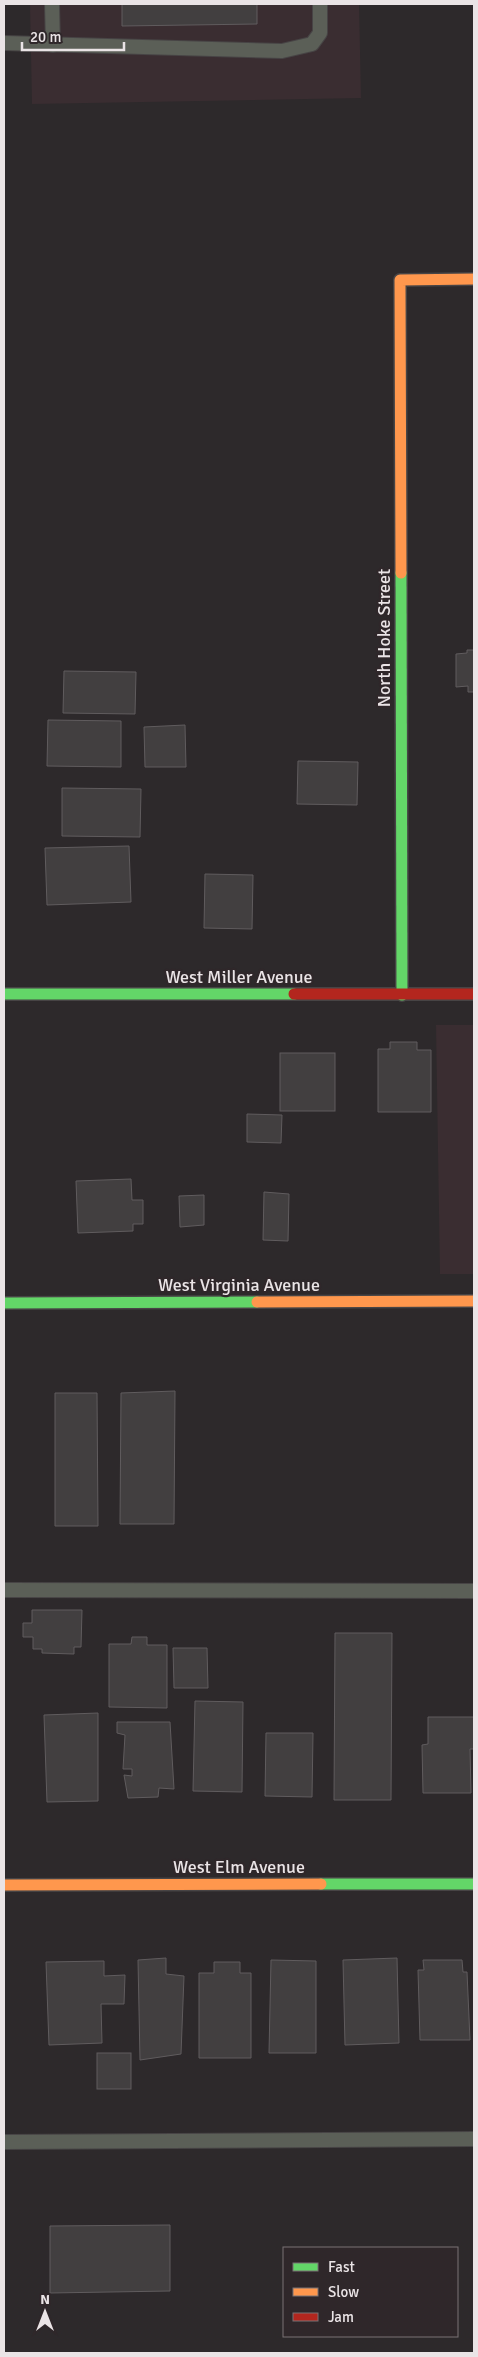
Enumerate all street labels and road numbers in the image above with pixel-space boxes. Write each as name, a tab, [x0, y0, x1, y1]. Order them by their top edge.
street label: North Hoke Street	[373, 569, 395, 707]
street label: West Miller Avenue	[165, 966, 313, 988]
street label: West Virginia Avenue	[158, 1274, 320, 1296]
street label: West Elm Avenue	[173, 1856, 305, 1878]

